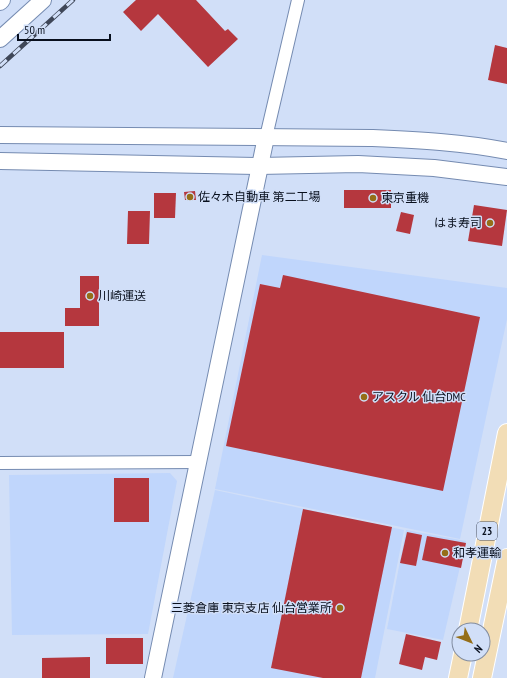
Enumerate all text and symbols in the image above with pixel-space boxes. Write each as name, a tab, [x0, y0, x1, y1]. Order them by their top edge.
scale bar	[18, 16, 110, 42]
text: 50 m	[24, 22, 45, 37]
place label: 佐々木自動車 第二工場	[198, 189, 321, 204]
place label: 東京重機	[381, 190, 429, 205]
marker: 佐々木自動車 第二工場	[185, 192, 195, 202]
marker: 東京重機	[368, 193, 378, 203]
place label: はま寿司	[434, 215, 482, 230]
marker: はま寿司	[485, 218, 495, 228]
place label: 川崎運送	[98, 288, 146, 303]
marker: 川崎運送	[85, 291, 95, 301]
place label: アスクル 仙台DMC	[372, 389, 466, 404]
marker: アスクル 仙台DMC	[359, 392, 369, 402]
road number: 23	[477, 522, 497, 540]
place label: 和孝運輸	[453, 545, 501, 560]
marker: 和孝運輸	[440, 548, 450, 558]
place label: 三菱倉庫 東京支店 仙台営業所	[171, 600, 332, 615]
marker: 三菱倉庫 東京支店 仙台営業所	[335, 603, 345, 613]
north arrow	[451, 622, 491, 662]
text: N	[471, 642, 485, 656]

